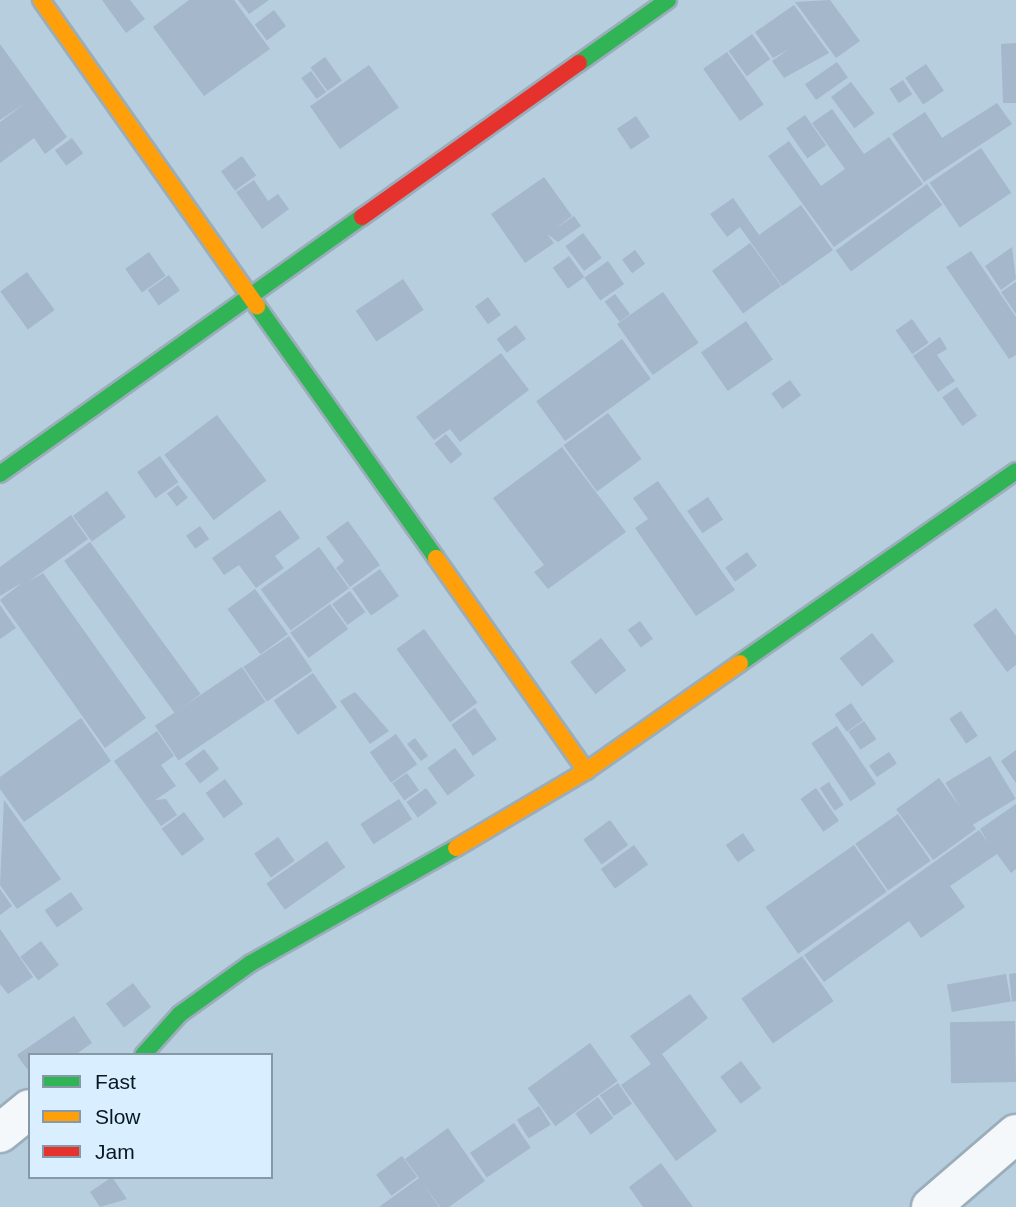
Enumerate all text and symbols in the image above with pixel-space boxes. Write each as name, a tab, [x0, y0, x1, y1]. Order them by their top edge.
legend	[28, 1053, 273, 1179]
text: Fast	[95, 1070, 136, 1093]
text: Slow	[95, 1105, 141, 1128]
text: Jam	[95, 1140, 135, 1163]

